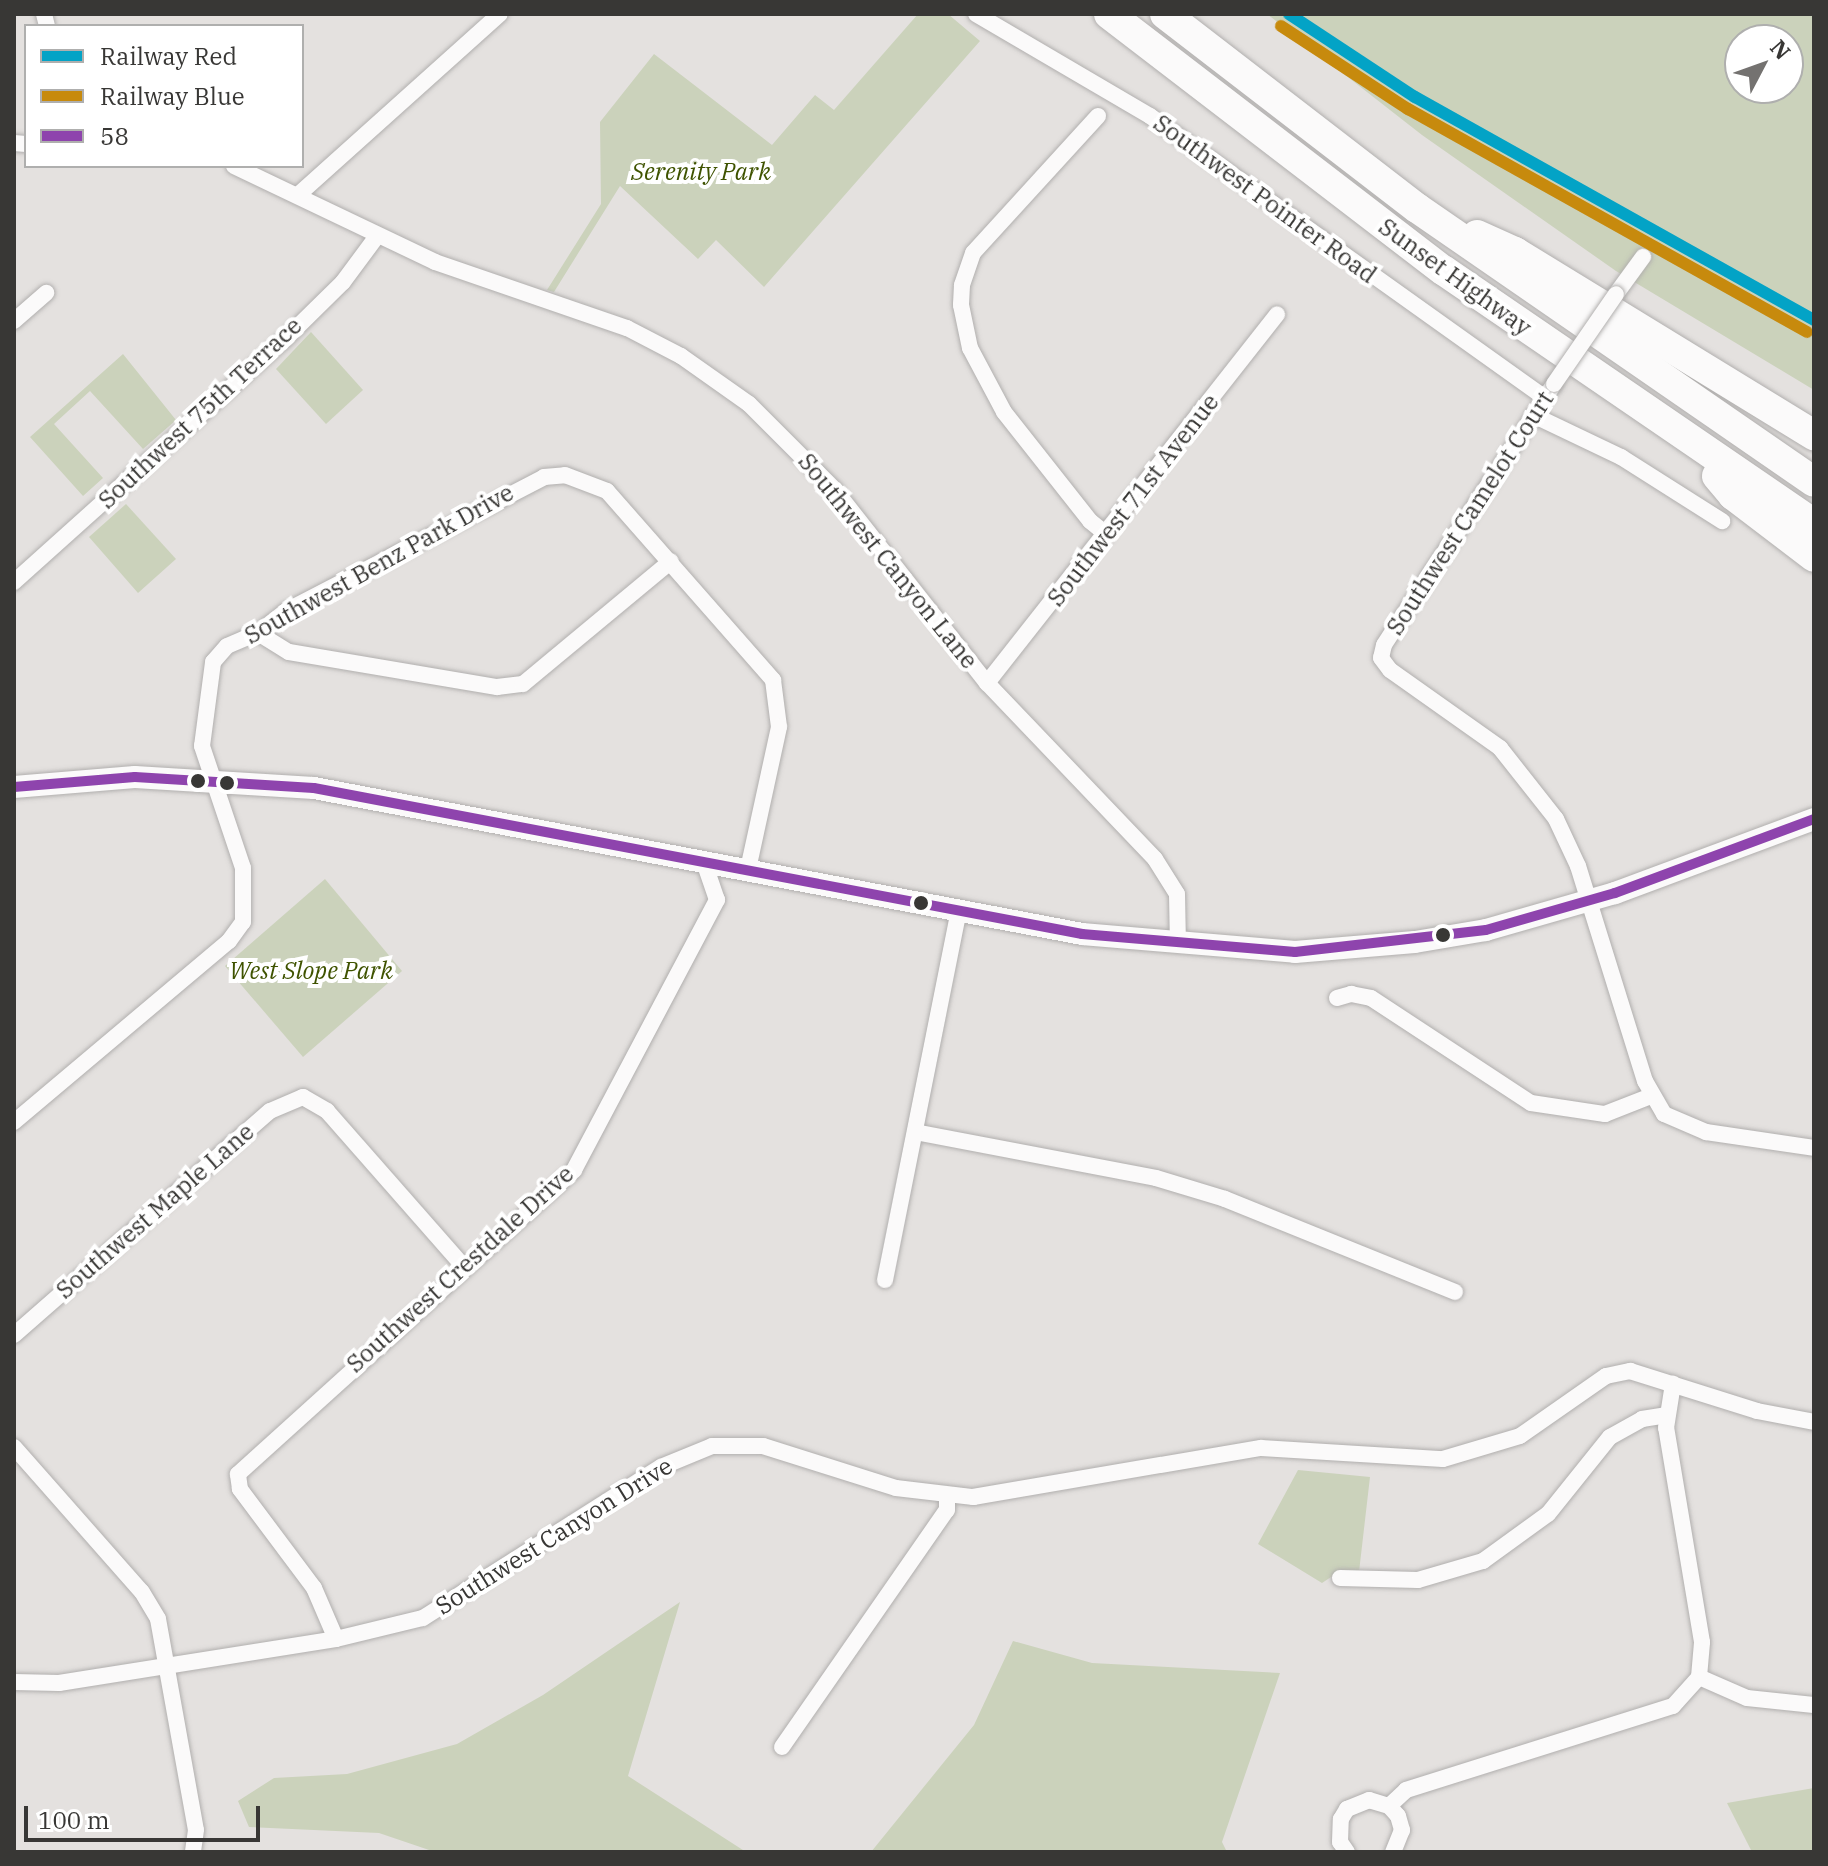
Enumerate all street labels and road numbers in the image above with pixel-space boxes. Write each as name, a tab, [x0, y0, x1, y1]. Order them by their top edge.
street label: Southwest Pointer Road	[1148, 108, 1382, 290]
street label: Sunset Highway	[1373, 212, 1537, 342]
street label: Southwest 75th Terrace	[92, 311, 308, 515]
street label: Southwest Camelot Court	[1380, 386, 1560, 640]
street label: Southwest 71st Avenue	[1041, 388, 1225, 612]
street label: Southwest Canyon Lane	[792, 448, 984, 674]
street label: Southwest Benz Park Drive	[239, 478, 519, 650]
street label: Southwest Maple Lane	[50, 1117, 260, 1305]
street label: Southwest Crestdale Drive	[341, 1160, 579, 1378]
street label: Southwest Canyon Drive	[430, 1451, 678, 1621]

